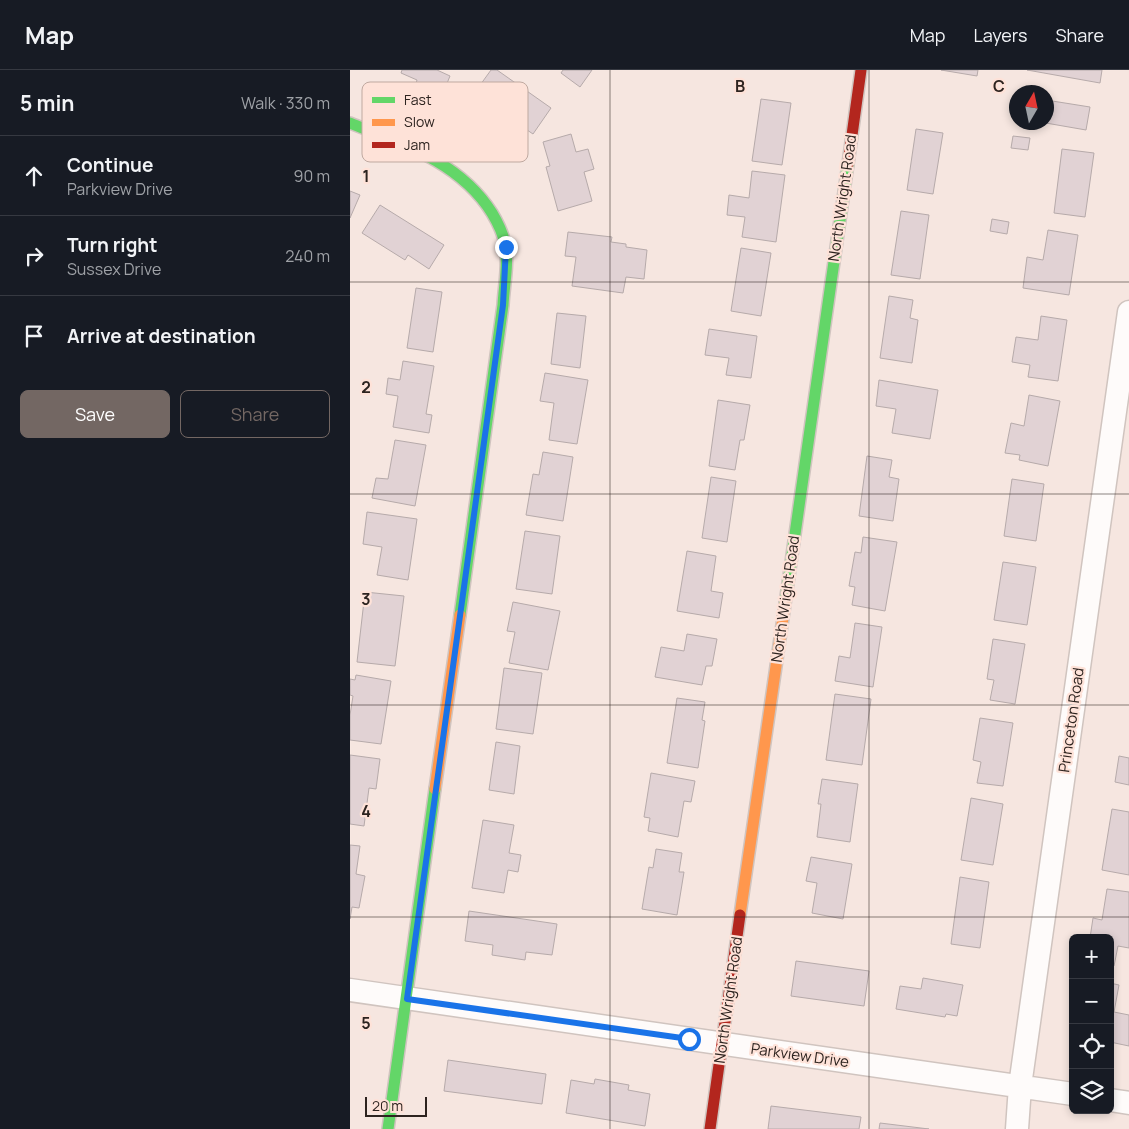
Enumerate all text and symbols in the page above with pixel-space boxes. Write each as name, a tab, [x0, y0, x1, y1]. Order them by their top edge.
text: Map	[25, 18, 74, 51]
text: Map	[910, 23, 945, 47]
text: Layers	[973, 23, 1027, 47]
text: Share	[1055, 23, 1104, 47]
text: B	[735, 75, 745, 97]
text: C	[993, 75, 1005, 97]
legend	[362, 82, 528, 162]
north arrow	[1009, 85, 1054, 130]
text: 5 min	[20, 89, 74, 117]
text: Fast	[404, 90, 432, 109]
text: Walk · 330 m	[241, 92, 330, 114]
text: Slow	[404, 112, 435, 131]
street label: North Wright Road	[823, 133, 861, 263]
text: Jam	[404, 135, 430, 154]
text: Continue	[67, 152, 153, 178]
icon: ahead	[20, 162, 48, 190]
text: 90 m	[294, 165, 330, 187]
text: 1	[362, 165, 370, 187]
text: Parkview Drive	[67, 178, 173, 200]
text: Turn right	[67, 232, 157, 258]
route end	[495, 236, 518, 259]
icon: right	[20, 242, 48, 270]
text: 240 m	[285, 245, 330, 267]
text: Sussex Drive	[67, 258, 161, 280]
icon: arrive	[20, 322, 48, 350]
text: Arrive at destination	[67, 323, 256, 349]
text: 2	[361, 376, 371, 398]
button: Save	[20, 390, 170, 438]
button: Share	[180, 390, 330, 438]
street label: North Wright Road	[766, 534, 804, 664]
text: 3	[361, 588, 371, 610]
street label: Princeton Road	[1053, 666, 1089, 774]
text: 4	[361, 800, 371, 822]
map controls	[1069, 934, 1114, 1114]
button: +	[1069, 934, 1114, 979]
street label: North Wright Road	[709, 935, 747, 1065]
button: −	[1069, 979, 1114, 1024]
text: 5	[361, 1012, 371, 1034]
button: locate	[1069, 1024, 1114, 1069]
route start	[678, 1028, 701, 1051]
street label: Parkview Drive	[749, 1038, 851, 1072]
button: layers	[1069, 1069, 1114, 1114]
scale bar	[365, 1094, 428, 1117]
text: 20 m	[372, 1096, 403, 1115]

